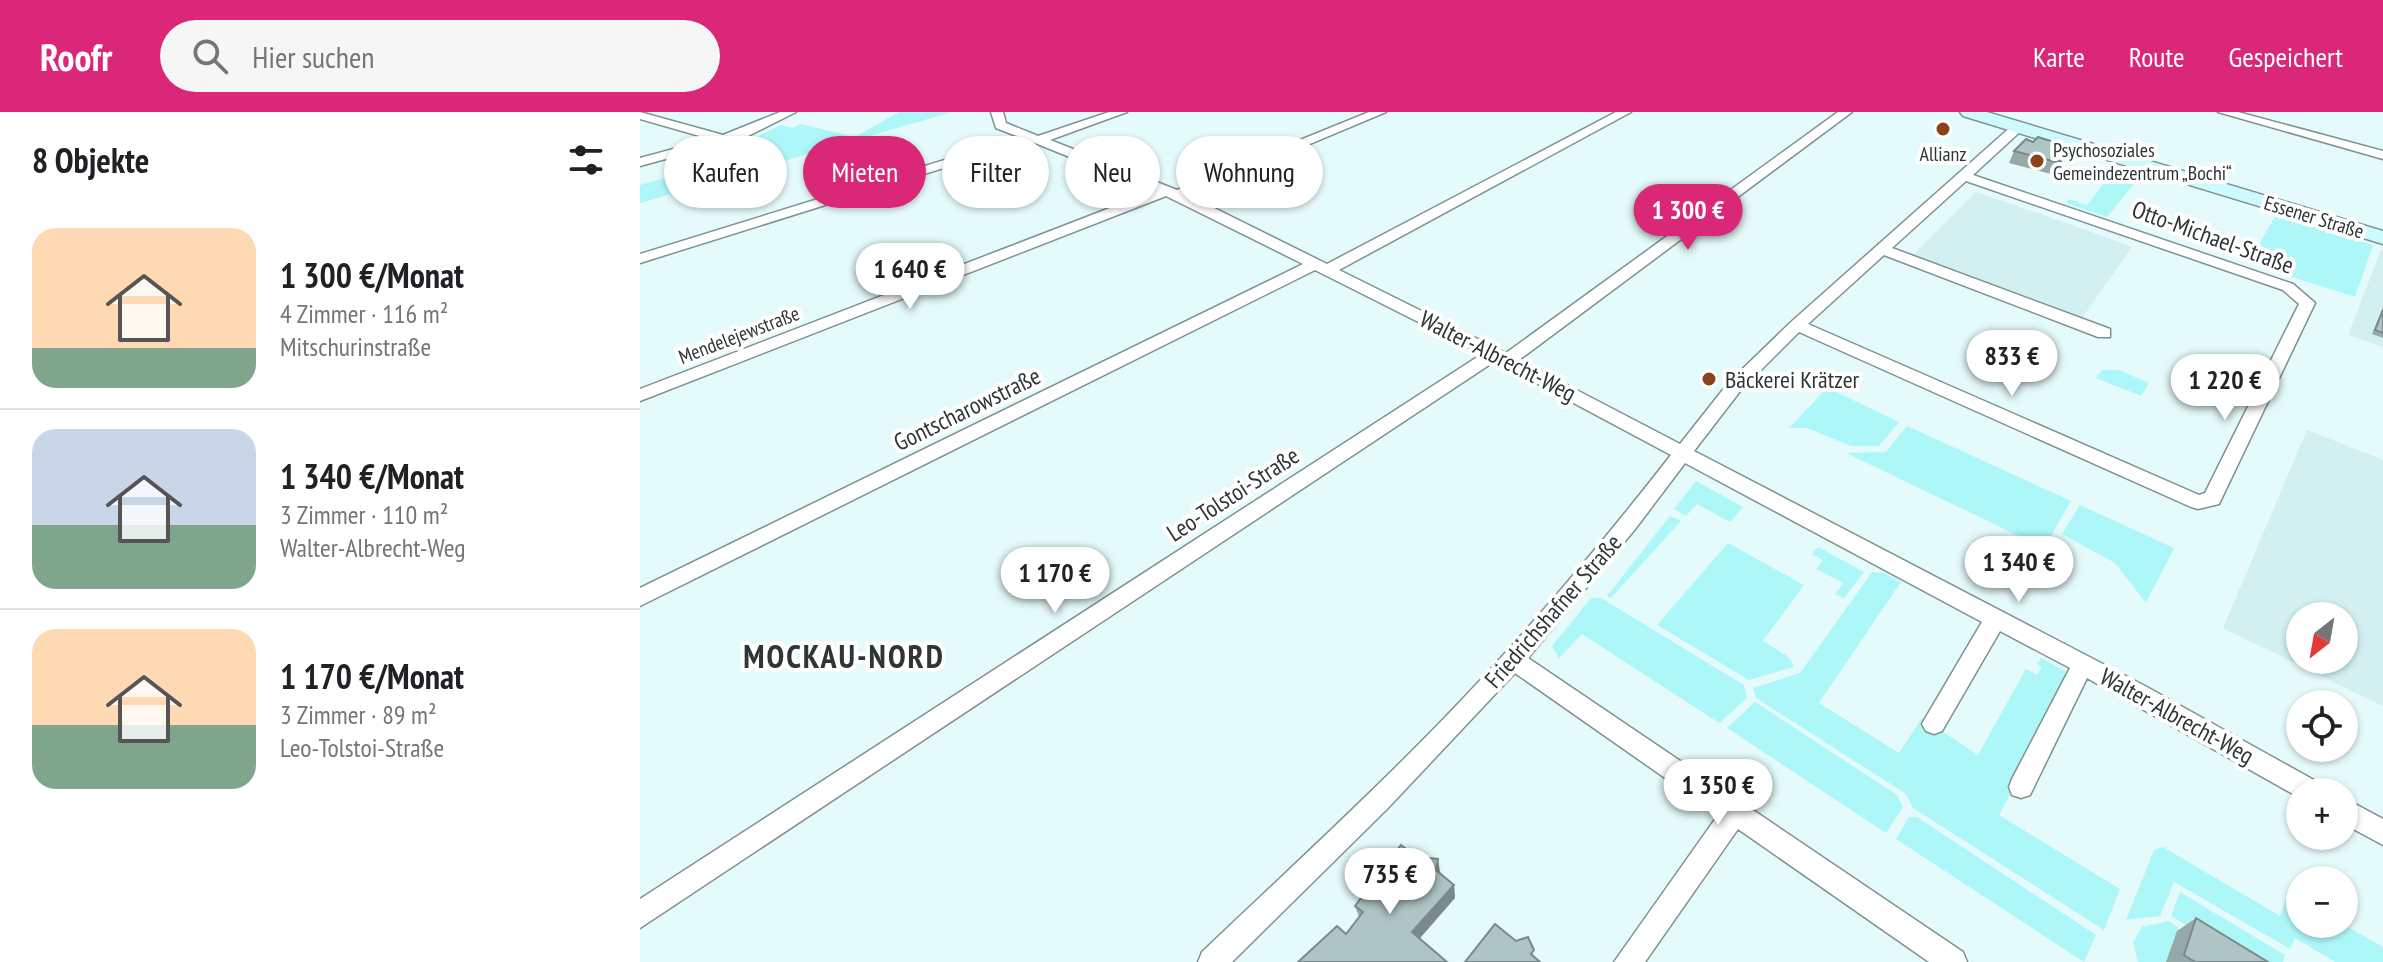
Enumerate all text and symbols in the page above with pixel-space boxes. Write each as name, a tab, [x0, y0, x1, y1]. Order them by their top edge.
search box	[160, 20, 720, 92]
text: Roofr	[40, 32, 112, 81]
icon: search	[188, 34, 232, 78]
text: Hier suchen	[252, 37, 375, 76]
text: Karte	[2033, 38, 2085, 75]
text: Route	[2129, 38, 2184, 75]
text: Gespeichert	[2228, 38, 2343, 75]
marker: Allianz	[1934, 120, 1952, 138]
chip: Kaufen	[664, 136, 787, 208]
chip: Mieten	[803, 136, 926, 208]
chip: Filter	[942, 136, 1049, 208]
chip: Neu	[1065, 136, 1160, 208]
chip: Wohnung	[1176, 136, 1323, 208]
place label: Psychosoziales Gemeindezentrum „Bochi“	[2053, 137, 2232, 186]
text: 8 Objekte	[32, 138, 149, 182]
icon: filters	[564, 138, 608, 182]
place label: Allianz	[1919, 141, 1967, 167]
marker: Psychosoziales Gemeindezentrum „Bochi“	[2028, 152, 2046, 170]
pin: 1 300 €	[1614, 184, 1762, 252]
street label: Essener Straße	[2261, 190, 2367, 244]
text: 1 300 €	[1652, 193, 1724, 226]
street label: Otto-Michael-Straße	[2128, 193, 2298, 281]
pin: 1 640 €	[836, 243, 984, 311]
text: 1 640 €	[874, 252, 946, 285]
text: 1 300 €/Monat	[280, 253, 464, 297]
icon: home	[96, 260, 192, 356]
text: 4 Zimmer · 116 m²	[280, 297, 448, 330]
street label: Mendelejewstraße	[675, 300, 803, 370]
street label: Walter-Albrecht-Weg	[1415, 303, 1581, 409]
text: Mitschurinstraße	[280, 330, 431, 363]
pin: 833 €	[1956, 330, 2068, 398]
text: 833 €	[1984, 339, 2040, 372]
pin: 1 220 €	[2151, 354, 2299, 422]
street label: Gontscharowstraße	[889, 360, 1045, 458]
text: 1 220 €	[2189, 363, 2261, 396]
place label: Bäckerei Krätzer	[1725, 364, 1860, 395]
marker: Bäckerei Krätzer	[1700, 370, 1718, 388]
street label: Leo-Tolstoi-Straße	[1161, 440, 1305, 548]
text: 1 340 €/Monat	[280, 454, 464, 498]
icon: home	[96, 461, 192, 557]
text: 3 Zimmer · 110 m²	[280, 498, 448, 531]
street label: Friedrichshafner Straße	[1478, 528, 1628, 694]
text: Walter-Albrecht-Weg	[280, 531, 466, 564]
pin: 1 340 €	[1945, 536, 2093, 604]
text: 1 340 €	[1983, 545, 2055, 578]
pin: 1 170 €	[981, 547, 1129, 615]
text: 1 170 €	[1019, 556, 1091, 589]
north arrow	[2286, 602, 2358, 674]
map controls	[2286, 602, 2358, 938]
district label: MOCKAU-NORD	[743, 635, 945, 677]
text: 1 170 €/Monat	[280, 654, 464, 698]
icon: home	[96, 661, 192, 757]
street label: Walter-Albrecht-Weg	[2095, 661, 2259, 771]
button: locate	[2286, 690, 2358, 762]
text: 3 Zimmer · 89 m²	[280, 698, 437, 731]
text: Leo-Tolstoi-Straße	[280, 731, 444, 764]
pin: 1 350 €	[1644, 759, 1792, 827]
text: 1 350 €	[1682, 768, 1754, 801]
button: +	[2286, 778, 2358, 850]
pin: 735 €	[1334, 848, 1446, 916]
text: 735 €	[1362, 857, 1418, 890]
button: −	[2286, 866, 2358, 938]

